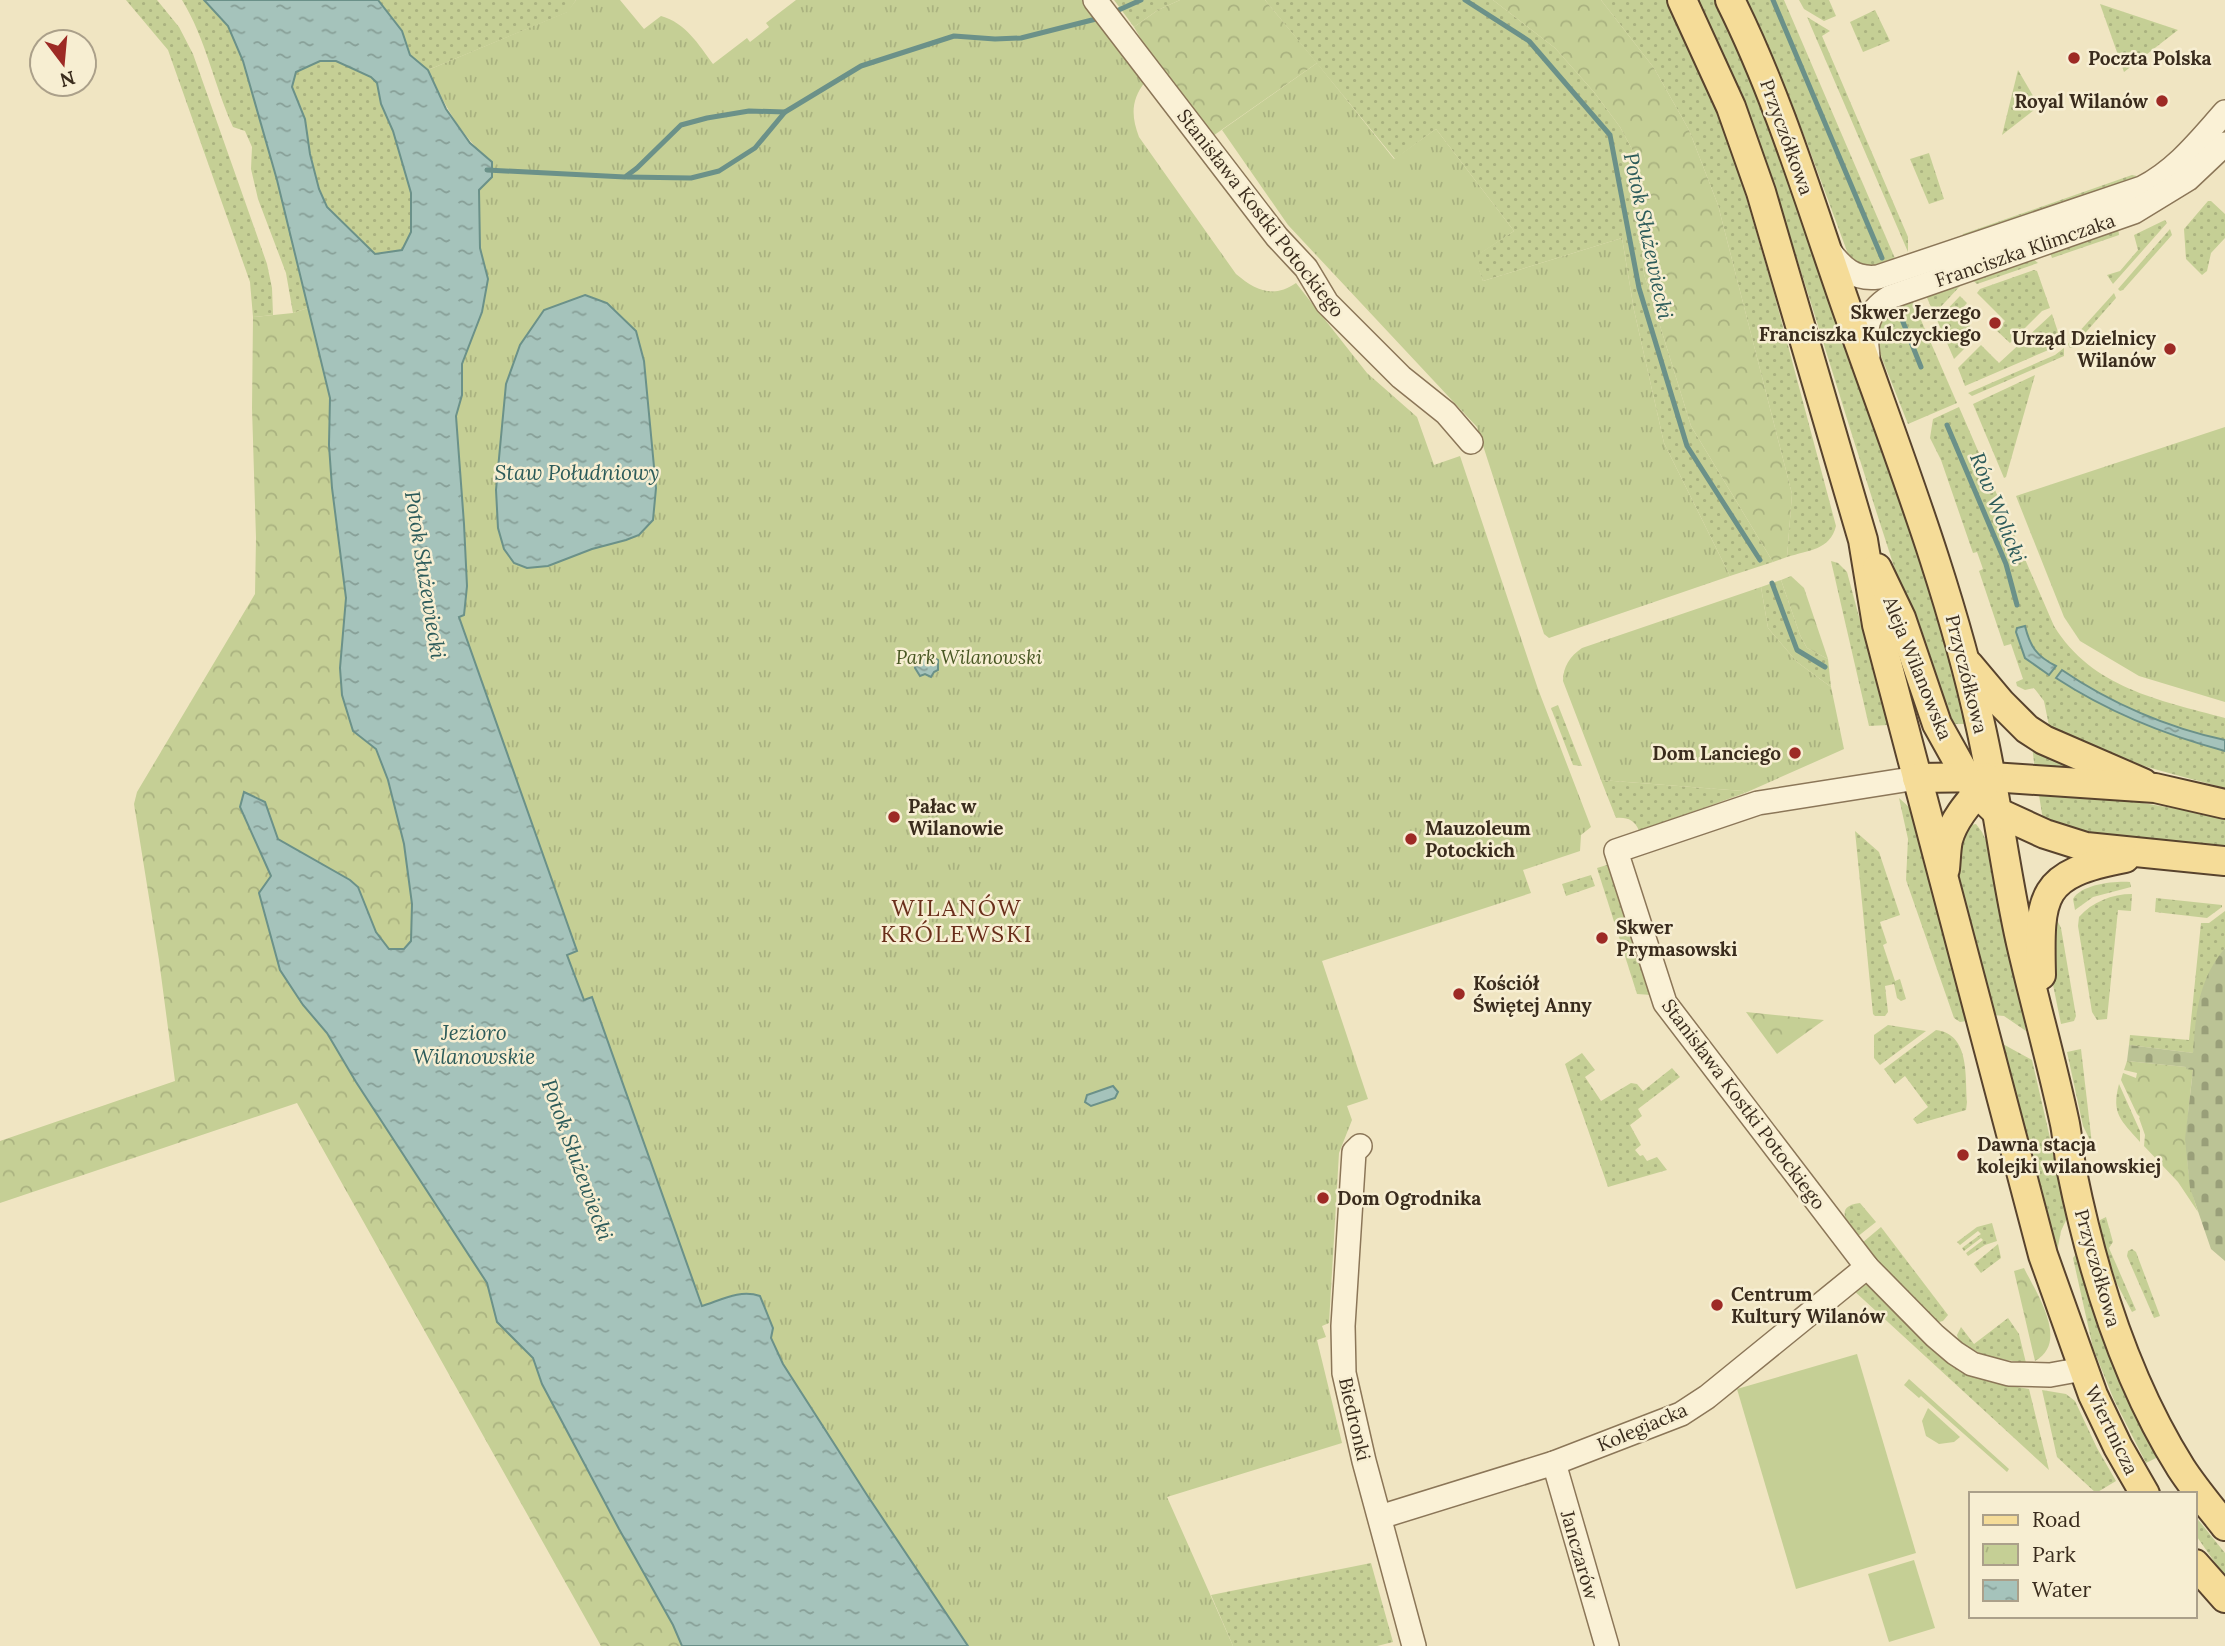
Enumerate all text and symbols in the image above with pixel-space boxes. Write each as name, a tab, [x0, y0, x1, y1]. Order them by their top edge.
north arrow	[28, 28, 98, 98]
place label: Poczta Polska	[2088, 46, 2212, 70]
marker: Poczta Polska	[2066, 50, 2082, 66]
text: N	[57, 66, 78, 93]
street label: Przyczółkowa	[1755, 76, 1819, 198]
place label: Royal Wilanów	[2014, 89, 2149, 113]
marker: Royal Wilanów	[2154, 93, 2170, 109]
street label: Stanisława Kostki Potockiego	[1172, 104, 1350, 322]
water label: Potok Służewiecki	[1618, 150, 1679, 322]
street label: Franciszka Klimczaka	[1932, 208, 2118, 292]
place label: Skwer Jerzego Franciszka Kulczyckiego	[1759, 300, 1981, 346]
marker: Skwer Jerzego Franciszka Kulczyckiego	[1987, 315, 2003, 331]
place label: Urząd Dzielnicy Wilanów	[2012, 326, 2157, 372]
marker: Urząd Dzielnicy Wilanów	[2162, 341, 2178, 357]
water label: Rów Wolicki	[1964, 448, 2033, 567]
water label: Staw Południowy	[494, 459, 660, 486]
water label: Potok Służewiecki	[399, 489, 452, 661]
street label: Aleja Wilanowska	[1878, 592, 1958, 743]
street label: Przyczółkowa	[1941, 612, 1993, 736]
park label: Park Wilanowski	[896, 645, 1042, 669]
place label: Dom Lanciego	[1652, 741, 1781, 765]
marker: Dom Lanciego	[1787, 745, 1803, 761]
place label: Pałac w Wilanowie	[908, 794, 1004, 840]
marker: Pałac w Wilanowie	[886, 809, 902, 825]
place label: Mauzoleum Potockich	[1425, 816, 1531, 862]
marker: Mauzoleum Potockich	[1403, 831, 1419, 847]
district label: WILANÓW KRÓLEWSKI	[880, 893, 1034, 948]
place label: Skwer Prymasowski	[1616, 915, 1737, 961]
marker: Skwer Prymasowski	[1594, 930, 1610, 946]
place label: Kościół Świętej Anny	[1473, 971, 1592, 1017]
marker: Kościół Świętej Anny	[1451, 986, 1467, 1002]
street label: Stanisława Kostki Potockiego	[1657, 994, 1831, 1214]
water label: Jezioro Wilanowskie	[413, 1019, 535, 1070]
water label: Potok Służewiecki	[536, 1075, 619, 1244]
place label: Dawna stacja kolejki wilanowskiej	[1977, 1132, 2161, 1178]
marker: Dawna stacja kolejki wilanowskiej	[1955, 1147, 1971, 1163]
place label: Dom Ogrodnika	[1337, 1186, 1481, 1210]
marker: Dom Ogrodnika	[1315, 1190, 1331, 1206]
street label: Przyczółkowa	[2070, 1206, 2126, 1330]
place label: Centrum Kultury Wilanów	[1731, 1282, 1886, 1328]
marker: Centrum Kultury Wilanów	[1709, 1297, 1725, 1313]
street label: Biedronki	[1334, 1375, 1376, 1463]
street label: Wiertnicza	[2080, 1381, 2144, 1479]
street label: Kolegiacka	[1593, 1397, 1691, 1457]
legend	[1969, 1492, 2197, 1618]
text: Road	[2032, 1506, 2081, 1533]
street label: Janczarów	[1556, 1507, 1604, 1603]
text: Park	[2032, 1541, 2076, 1568]
text: Water	[2032, 1576, 2091, 1603]

